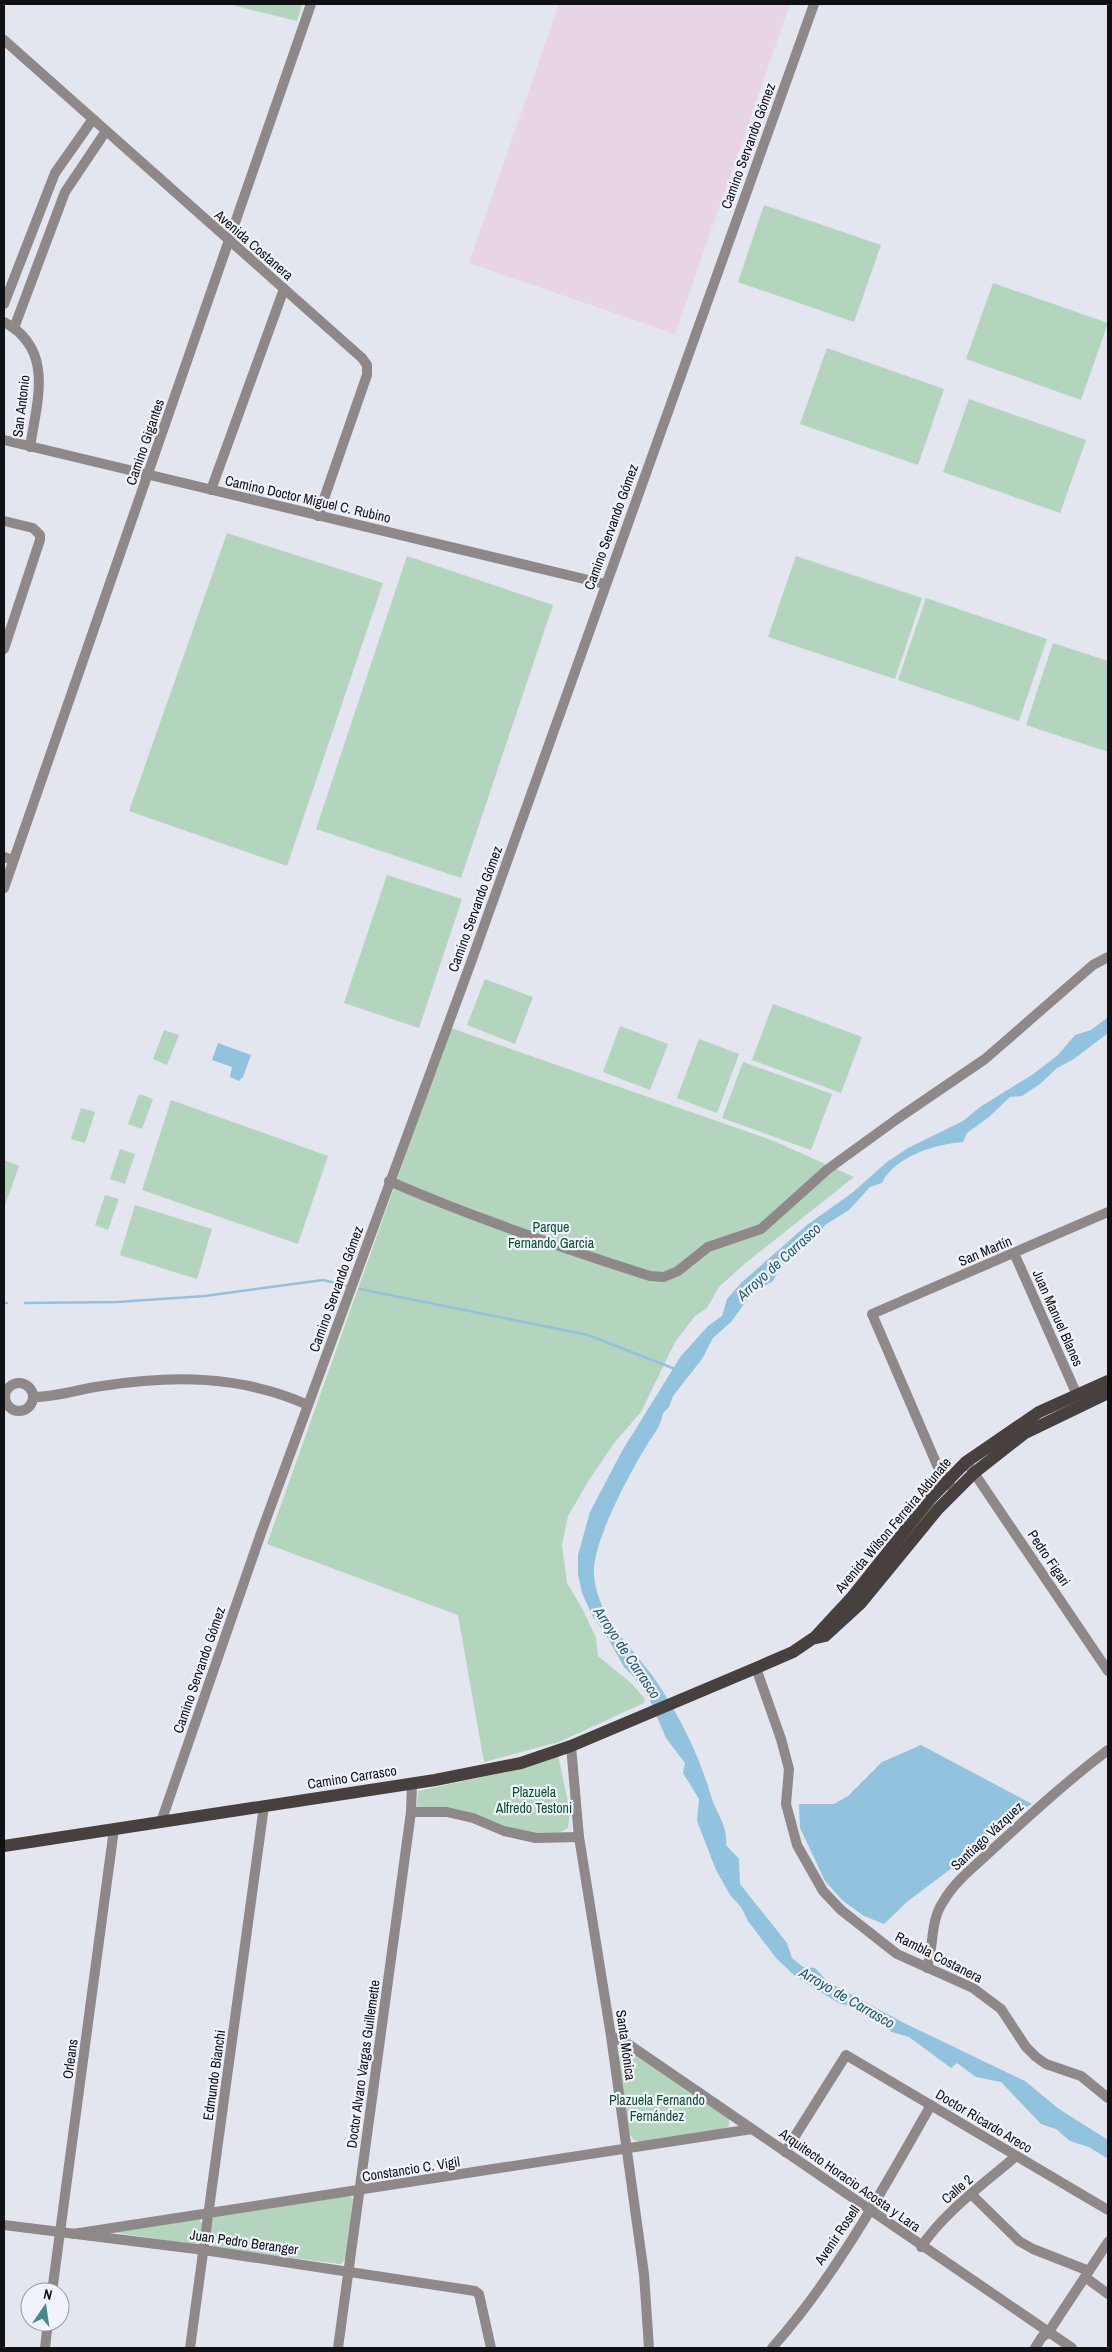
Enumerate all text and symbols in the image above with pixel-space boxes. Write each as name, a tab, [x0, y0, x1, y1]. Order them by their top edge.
street label: Camino Servando Gómez	[717, 80, 779, 211]
street label: Avenida Costanera	[210, 205, 297, 284]
street label: San Antonio	[8, 374, 34, 438]
street label: Camino Gigantes	[122, 396, 168, 487]
street label: Camino Servando Gómez	[580, 461, 642, 592]
street label: Camino Doctor Miguel C. Rubino	[223, 471, 393, 527]
street label: Camino Servando Gómez	[444, 843, 506, 974]
park label: Parque Fernando Garcia	[508, 1218, 595, 1252]
water label: Arroyo de Carrasco	[731, 1218, 825, 1306]
street label: Camino Servando Gómez	[305, 1223, 367, 1354]
street label: San Martín	[956, 1232, 1014, 1270]
street label: Juan Manuel Blanes	[1029, 1267, 1087, 1369]
street label: Avenida Wilson Ferreira Aldunate	[830, 1454, 955, 1597]
street label: Pedro Figari	[1024, 1527, 1074, 1589]
water label: Arroyo de Carrasco	[588, 1602, 666, 1703]
street label: Camino Servando Gómez	[169, 1604, 229, 1736]
street label: Camino Carrasco	[306, 1761, 398, 1793]
park label: Plazuela Alfredo Testoni	[495, 1783, 572, 1817]
street label: Santiago Vázquez	[947, 1798, 1027, 1874]
street label: Rambla Costanera	[892, 1927, 986, 1987]
water label: Arroyo de Carrasco	[795, 1961, 899, 2033]
street label: Doctor Alvaro Vargas Guillemette	[342, 1979, 384, 2149]
street label: Santa Mónica	[612, 2009, 640, 2082]
street label: Edmundo Bianchi	[199, 2029, 229, 2121]
street label: Orleans	[58, 2038, 82, 2080]
street label: Doctor Ricardo Areco	[932, 2085, 1036, 2157]
park label: Plazuela Fernando Fernández	[609, 2091, 705, 2125]
street label: Arquitecto Horacio Acosta y Lara	[775, 2124, 925, 2236]
street label: Constancio C. Vigil	[361, 2152, 461, 2186]
street label: Calle 2	[938, 2170, 976, 2208]
street label: Avenir Rosell	[810, 2202, 863, 2269]
street label: Juan Pedro Beranger	[189, 2225, 299, 2259]
north arrow	[20, 2282, 70, 2332]
text: N	[42, 2285, 54, 2304]

